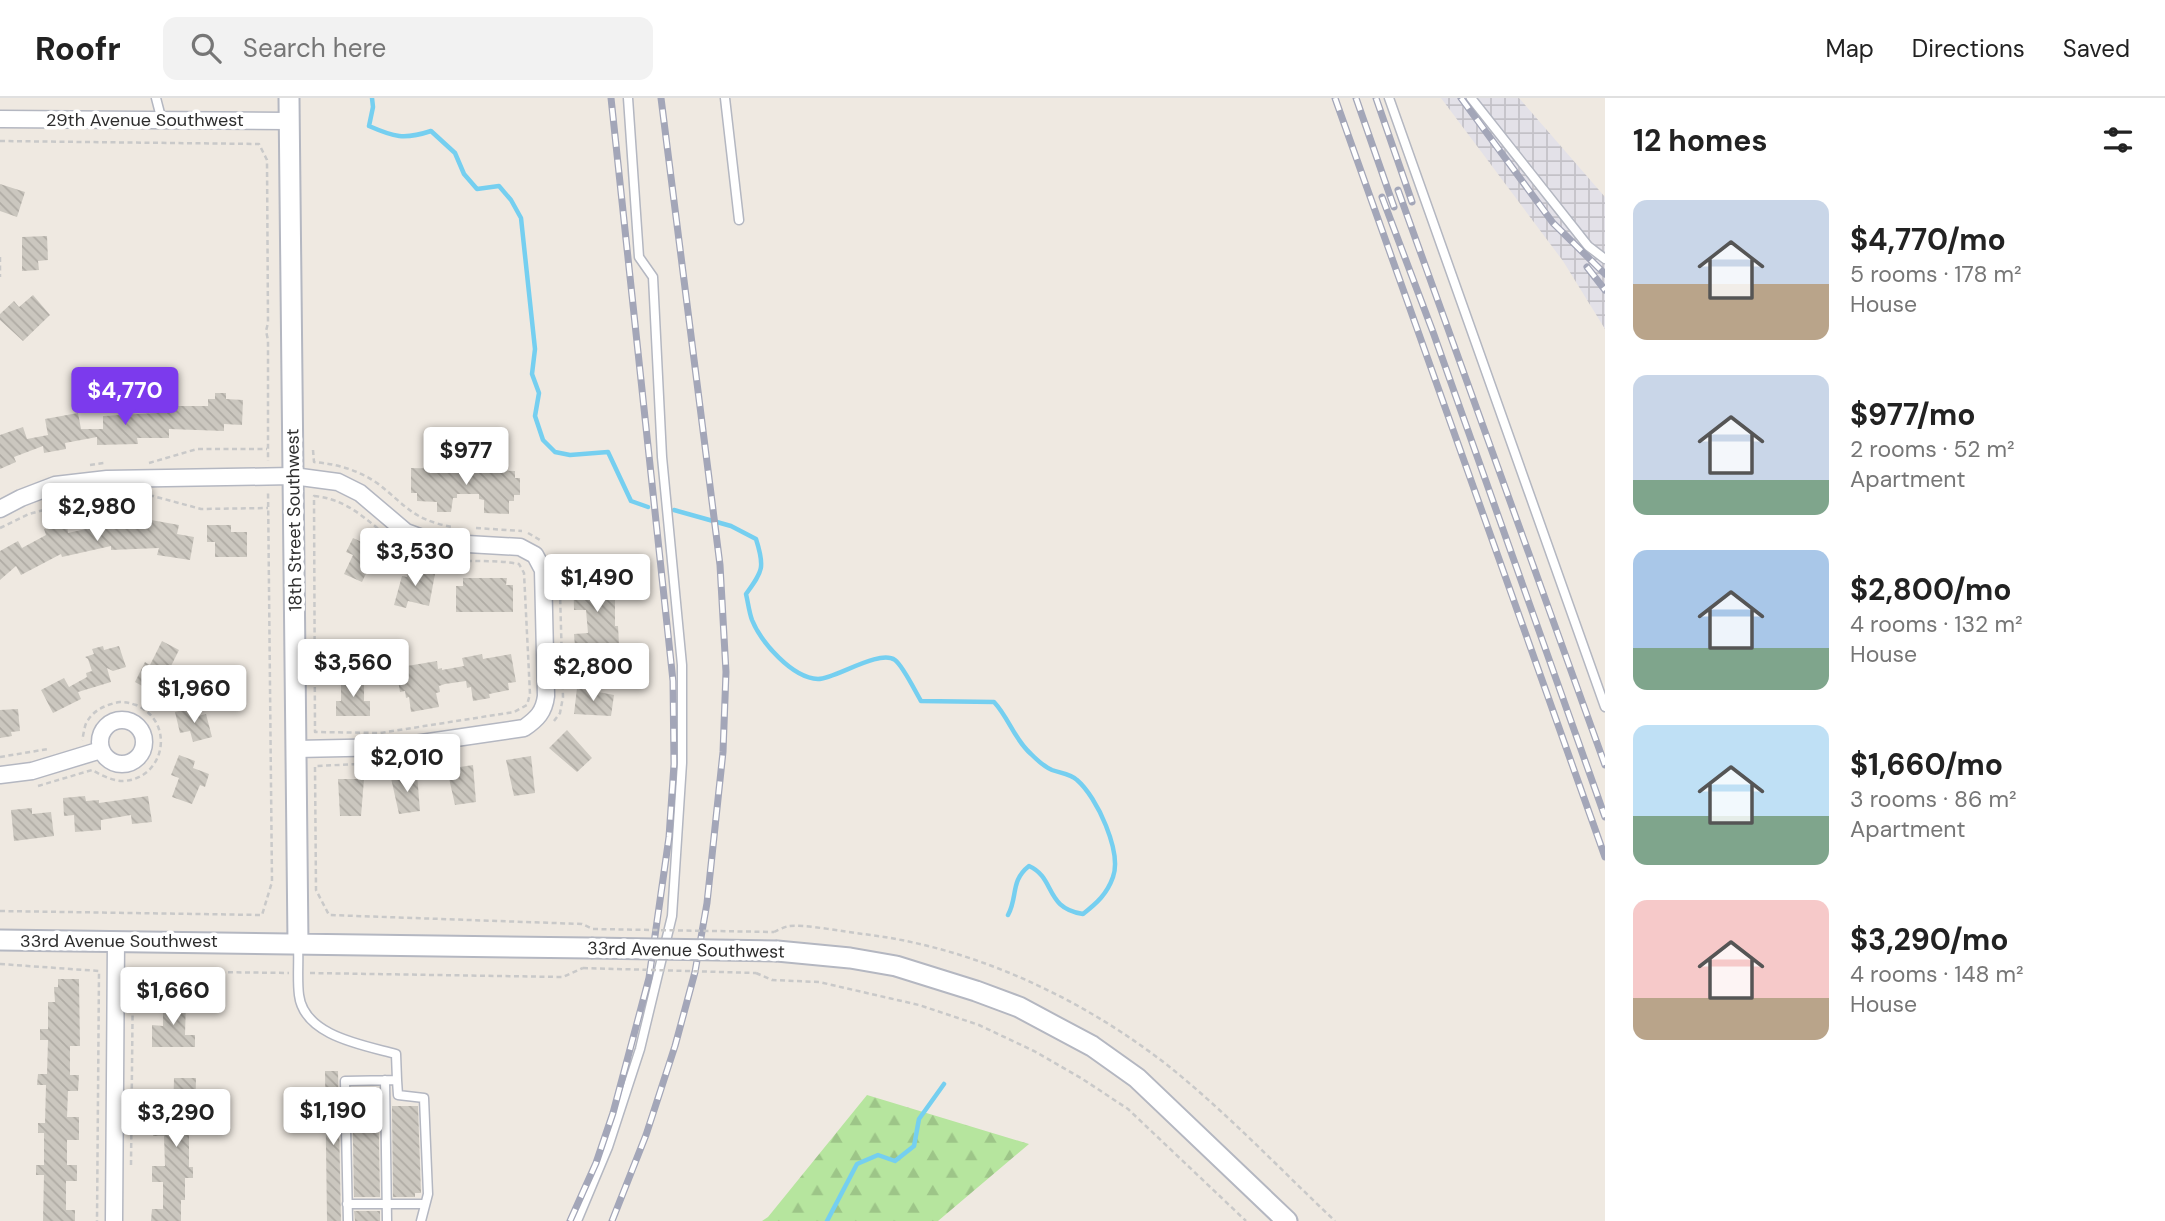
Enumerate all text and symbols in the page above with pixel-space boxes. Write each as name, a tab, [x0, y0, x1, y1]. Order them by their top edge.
search box	[163, 17, 653, 80]
text: Roofr	[35, 27, 121, 70]
icon: search	[187, 29, 225, 67]
text: Search here	[243, 31, 386, 65]
text: Map	[1826, 33, 1874, 64]
text: Directions	[1912, 33, 2025, 64]
text: Saved	[2063, 33, 2130, 64]
street label: 29th Avenue Southwest	[46, 108, 244, 132]
text: 12 homes	[1633, 121, 1767, 160]
icon: filters	[2099, 121, 2137, 159]
text: $4,770/mo	[1850, 220, 2006, 259]
icon: home	[1689, 228, 1773, 312]
text: 5 rooms · 178 m²	[1850, 259, 2022, 289]
text: House	[1850, 289, 1917, 319]
pin: $4,770	[68, 368, 182, 427]
text: $4,770	[87, 375, 163, 405]
text: $977/mo	[1850, 395, 1976, 434]
icon: home	[1689, 403, 1773, 487]
street label: 18th Street Southwest	[280, 428, 308, 612]
pin: $977	[425, 428, 507, 487]
text: 2 rooms · 52 m²	[1850, 434, 2015, 464]
text: $977	[440, 435, 492, 465]
text: Apartment	[1850, 464, 1965, 494]
pin: $2,980	[40, 484, 154, 543]
text: $2,980	[58, 491, 136, 521]
pin: $3,530	[358, 528, 472, 588]
text: $3,530	[376, 536, 454, 566]
pin: $1,490	[540, 554, 654, 614]
text: $1,490	[560, 562, 634, 592]
text: $2,800/mo	[1850, 570, 2012, 609]
icon: home	[1689, 578, 1773, 662]
text: 4 rooms · 132 m²	[1850, 609, 2022, 639]
text: House	[1850, 639, 1917, 669]
pin: $3,560	[296, 640, 410, 699]
pin: $2,800	[536, 644, 650, 703]
text: $3,560	[314, 647, 392, 677]
text: $2,800	[553, 651, 633, 681]
pin: $1,960	[137, 666, 251, 725]
text: $1,960	[157, 673, 231, 703]
pin: $2,010	[350, 734, 464, 794]
text: $2,010	[370, 742, 444, 772]
text: $1,660/mo	[1850, 745, 2003, 784]
icon: home	[1689, 753, 1773, 837]
text: 3 rooms · 86 m²	[1850, 784, 2017, 814]
text: Apartment	[1850, 814, 1965, 844]
text: $3,290/mo	[1850, 920, 2009, 959]
icon: home	[1689, 928, 1773, 1012]
street label: 33rd Avenue Southwest	[20, 929, 218, 953]
street label: 33rd Avenue Southwest	[587, 936, 785, 964]
text: 4 rooms · 148 m²	[1850, 959, 2024, 989]
pin: $1,660	[116, 968, 230, 1027]
text: $1,660	[136, 975, 210, 1005]
text: House	[1850, 989, 1917, 1019]
pin: $1,190	[276, 1088, 390, 1147]
pin: $3,290	[119, 1090, 233, 1149]
text: $1,190	[299, 1095, 367, 1125]
text: $3,290	[137, 1097, 215, 1127]

